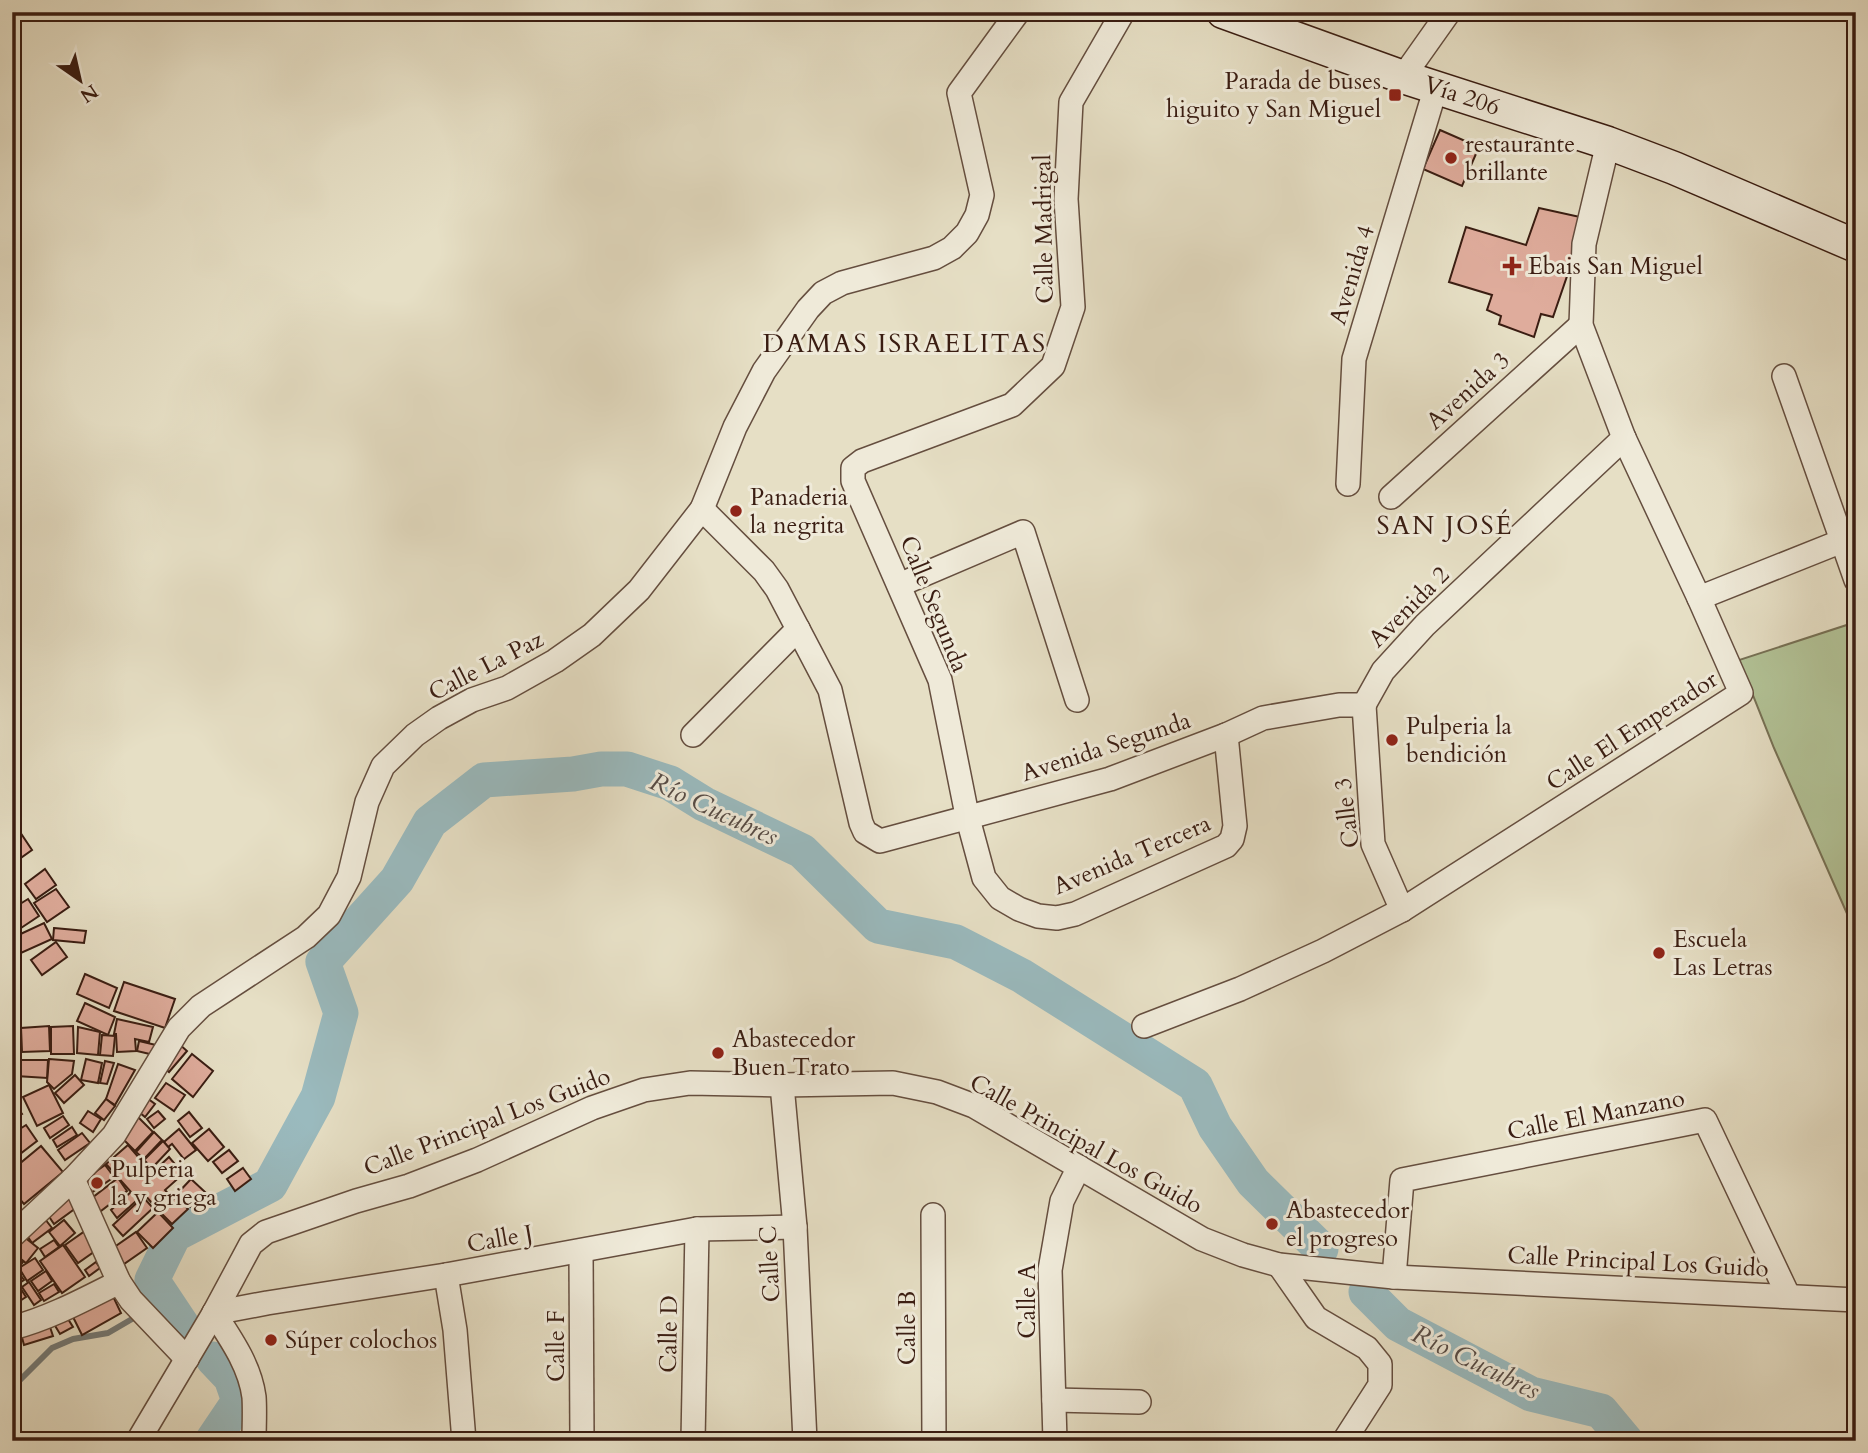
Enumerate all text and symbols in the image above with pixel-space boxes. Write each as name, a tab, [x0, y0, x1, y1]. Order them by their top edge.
north arrow	[46, 46, 116, 116]
place label: Parada de buses higuito y San Miguel	[1166, 65, 1381, 126]
street label: Vía 206	[1420, 68, 1504, 124]
text: N	[74, 78, 103, 109]
marker: Parada de buses higuito y San Miguel	[1387, 87, 1403, 103]
place label: restaurante brillante	[1465, 128, 1575, 189]
marker: restaurante brillante	[1443, 150, 1459, 166]
street label: Calle Madrigal	[1026, 154, 1062, 304]
street label: Avenida 4	[1321, 221, 1383, 329]
place label: Ebais San Miguel	[1528, 250, 1703, 283]
marker: Ebais San Miguel	[1502, 256, 1522, 276]
district label: DAMAS ISRAELITAS	[763, 326, 1047, 361]
street label: Avenida 3	[1419, 344, 1517, 438]
place label: Panaderia la negrita	[750, 481, 849, 542]
marker: Panaderia la negrita	[728, 503, 744, 519]
district label: SAN JOSÉ	[1376, 508, 1514, 543]
street label: Calle Segunda	[892, 531, 977, 678]
street label: Avenida 2	[1361, 559, 1457, 655]
street label: Calle La Paz	[423, 623, 549, 709]
street label: Calle El Emperador	[1540, 663, 1724, 799]
street label: Avenida Segunda	[1017, 704, 1196, 790]
place label: Pulperia la bendición	[1406, 710, 1513, 771]
marker: Pulperia la bendición	[1384, 732, 1400, 748]
water label: Río Cucubres	[644, 764, 784, 854]
street label: Calle 3	[1326, 776, 1368, 850]
street label: Avenida Tercera	[1048, 807, 1216, 903]
place label: Escuela Las Letras	[1673, 923, 1773, 984]
marker: Escuela Las Letras	[1651, 945, 1667, 961]
place label: Abastecedor Buen Trato	[732, 1023, 855, 1084]
marker: Abastecedor Buen Trato	[710, 1045, 726, 1061]
street label: Calle Principal Los Guido	[359, 1060, 615, 1184]
street label: Calle Principal Los Guido	[964, 1066, 1208, 1222]
street label: Calle El Manzano	[1505, 1082, 1688, 1148]
place label: Pulperia la y griega	[111, 1153, 217, 1214]
marker: Pulperia la y griega	[89, 1175, 105, 1191]
place label: Abastecedor el progreso	[1286, 1194, 1409, 1255]
marker: Abastecedor el progreso	[1264, 1216, 1280, 1232]
street label: Calle J	[464, 1217, 536, 1261]
street label: Calle C	[752, 1225, 788, 1303]
street label: Calle Principal Los Guido	[1506, 1239, 1770, 1285]
street label: Calle A	[1011, 1262, 1044, 1339]
street label: Calle B	[891, 1291, 924, 1365]
street label: Calle D	[652, 1295, 686, 1373]
street label: Calle F	[540, 1310, 573, 1382]
water label: Río Cucubres	[1406, 1316, 1546, 1408]
place label: Súper colochos	[285, 1324, 437, 1357]
marker: Súper colochos	[263, 1332, 279, 1348]

